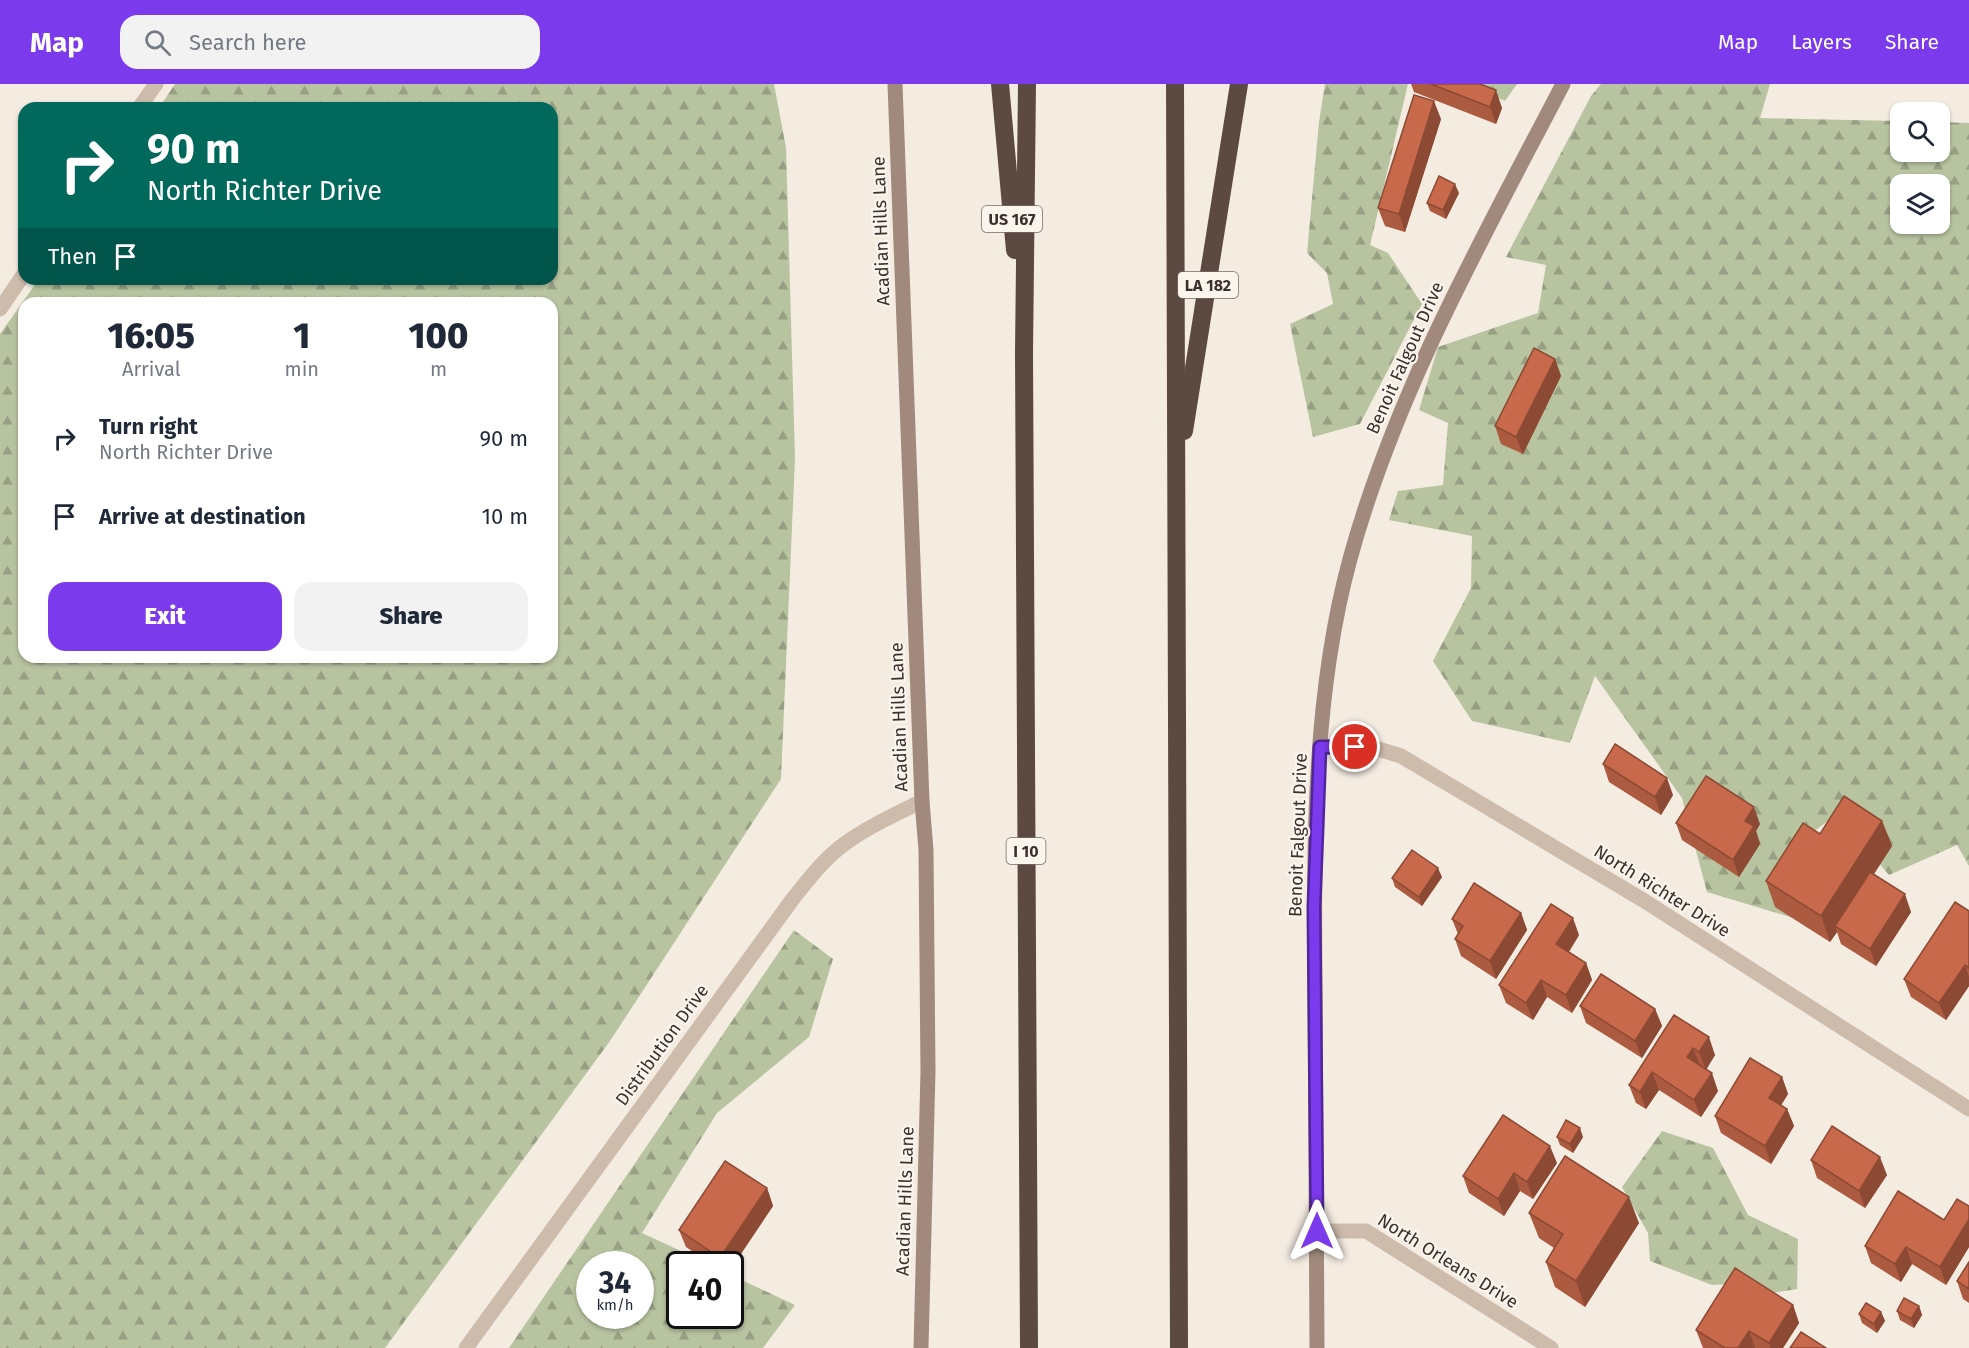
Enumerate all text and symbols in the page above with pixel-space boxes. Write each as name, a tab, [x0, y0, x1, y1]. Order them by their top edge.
search box	[120, 15, 540, 69]
text: Map	[30, 26, 84, 59]
icon: search	[141, 26, 174, 59]
text: Search here	[189, 29, 307, 56]
text: Map	[1718, 29, 1758, 55]
text: Layers	[1791, 29, 1852, 55]
text: Share	[1885, 29, 1939, 55]
map controls	[1890, 102, 1950, 234]
button: search	[1890, 102, 1950, 162]
text: 90 m	[147, 124, 241, 174]
icon: right	[48, 126, 126, 204]
street label: Acadian Hills Lane	[867, 156, 895, 306]
button: layers	[1890, 174, 1950, 234]
text: North Richter Drive	[147, 175, 382, 207]
road number: US 167	[982, 206, 1042, 232]
icon: arrive	[109, 240, 142, 273]
text: Then	[48, 243, 97, 270]
road number: LA 182	[1178, 272, 1238, 298]
street label: Benoit Falgout Drive	[1362, 278, 1448, 438]
text: 16:05	[108, 314, 195, 358]
text: 1	[293, 314, 310, 358]
text: 100	[409, 314, 468, 358]
text: Arrival	[122, 357, 181, 381]
text: min	[285, 357, 319, 381]
text: m	[430, 357, 447, 381]
text: Turn right	[99, 413, 198, 440]
icon: right	[48, 422, 81, 455]
text: 90 m	[479, 425, 528, 452]
text: North Richter Drive	[99, 440, 273, 464]
icon: arrive	[48, 500, 81, 533]
text: Arrive at destination	[99, 503, 306, 530]
text: 10 m	[482, 503, 528, 530]
button: Exit	[48, 582, 282, 651]
button: Share	[294, 582, 528, 651]
street label: Acadian Hills Lane	[885, 642, 913, 792]
pin	[1329, 721, 1380, 772]
icon: arrive	[1338, 730, 1371, 763]
street label: Benoit Falgout Drive	[1284, 752, 1312, 918]
road number: I 10	[1006, 838, 1046, 864]
street label: North Richter Drive	[1590, 840, 1734, 942]
street label: Distribution Drive	[611, 980, 713, 1110]
street label: Acadian Hills Lane	[891, 1126, 919, 1276]
position arrow	[1285, 1199, 1349, 1263]
street label: North Orleans Drive	[1374, 1209, 1522, 1313]
speed limit sign: 40	[666, 1251, 744, 1329]
text: 34	[599, 1265, 631, 1301]
text: km/h	[596, 1296, 634, 1314]

